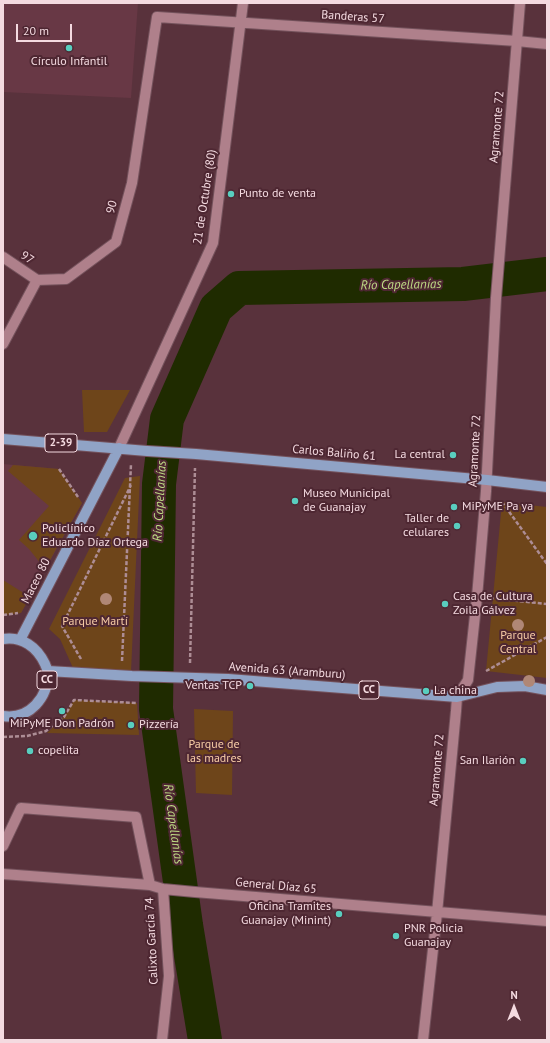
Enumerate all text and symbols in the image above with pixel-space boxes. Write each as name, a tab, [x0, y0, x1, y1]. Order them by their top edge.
street label: Banderas 57	[321, 8, 385, 26]
scale bar	[18, 16, 74, 42]
text: 20 m	[23, 23, 49, 38]
marker: Círculo Infantil	[64, 43, 74, 53]
place label: Círculo Infantil	[31, 55, 107, 69]
street label: Agramonte 72	[487, 90, 507, 164]
street label: 21 de Octubre (80)	[190, 149, 220, 245]
place label: Punto de venta	[239, 187, 316, 201]
marker: Punto de venta	[226, 189, 236, 199]
street label: 90	[103, 199, 121, 215]
street label: 97	[18, 248, 36, 268]
water label: Río Capellanías	[360, 276, 442, 294]
street label: Agramonte 72	[466, 414, 484, 488]
road number: 2-39	[45, 434, 77, 452]
street label: Carlos Baliño 61	[292, 442, 376, 464]
place label: La central	[394, 448, 445, 462]
marker: La central	[448, 450, 458, 460]
water label: Río Capellanías	[150, 460, 170, 542]
place label: Museo Municipal de Guanajay	[303, 487, 390, 515]
marker: Museo Municipal de Guanajay	[290, 496, 300, 506]
place label: MiPyME Pa ya	[462, 500, 533, 514]
marker: MiPyME Pa ya	[449, 502, 459, 512]
place label: Taller de celulares	[403, 512, 449, 540]
marker: Taller de celulares	[452, 521, 462, 531]
place label: Policlínico Eduardo Díaz Ortega	[42, 522, 148, 550]
marker: Policlínico Eduardo Díaz Ortega	[27, 530, 39, 542]
street label: Maceo 80	[18, 556, 54, 606]
place label: Casa de Cultura Zoila Gálvez	[453, 590, 533, 618]
marker: Casa de Cultura Zoila Gálvez	[440, 599, 450, 609]
park label: Parque Martí	[62, 615, 128, 629]
park label: Parque Central	[500, 629, 536, 657]
street label: Avenida 63 (Aramburu)	[228, 660, 346, 682]
road number: CC	[37, 671, 57, 689]
place label: Ventas TCP	[185, 679, 242, 693]
marker: Ventas TCP	[245, 681, 255, 691]
road number: CC	[359, 681, 379, 699]
place label: La china	[434, 684, 477, 698]
marker: La china	[421, 686, 431, 696]
marker: MiPyME Don Padrón	[57, 706, 67, 716]
place label: MiPyME Don Padrón	[10, 717, 114, 731]
place label: Pizzería	[139, 718, 179, 732]
marker: Pizzería	[126, 720, 136, 730]
street label: Agramonte 72	[427, 733, 447, 807]
park label: Parque de las madres	[186, 738, 242, 766]
place label: copelita	[38, 744, 79, 758]
marker: copelita	[25, 746, 35, 756]
place label: San Ilarión	[460, 754, 515, 768]
marker: San Ilarión	[518, 756, 528, 766]
water label: Río Capellanías	[160, 783, 186, 865]
street label: General Díaz 65	[235, 875, 317, 897]
street label: Calixto García 74	[143, 897, 161, 985]
place label: Oficina Tramites Guanajay (Minint)	[241, 900, 331, 928]
marker: Oficina Tramites Guanajay (Minint)	[334, 909, 344, 919]
place label: PNR Policia Guanajay	[404, 922, 463, 950]
marker: PNR Policia Guanajay	[391, 931, 401, 941]
north arrow	[494, 987, 534, 1027]
text: N	[510, 988, 518, 1002]

